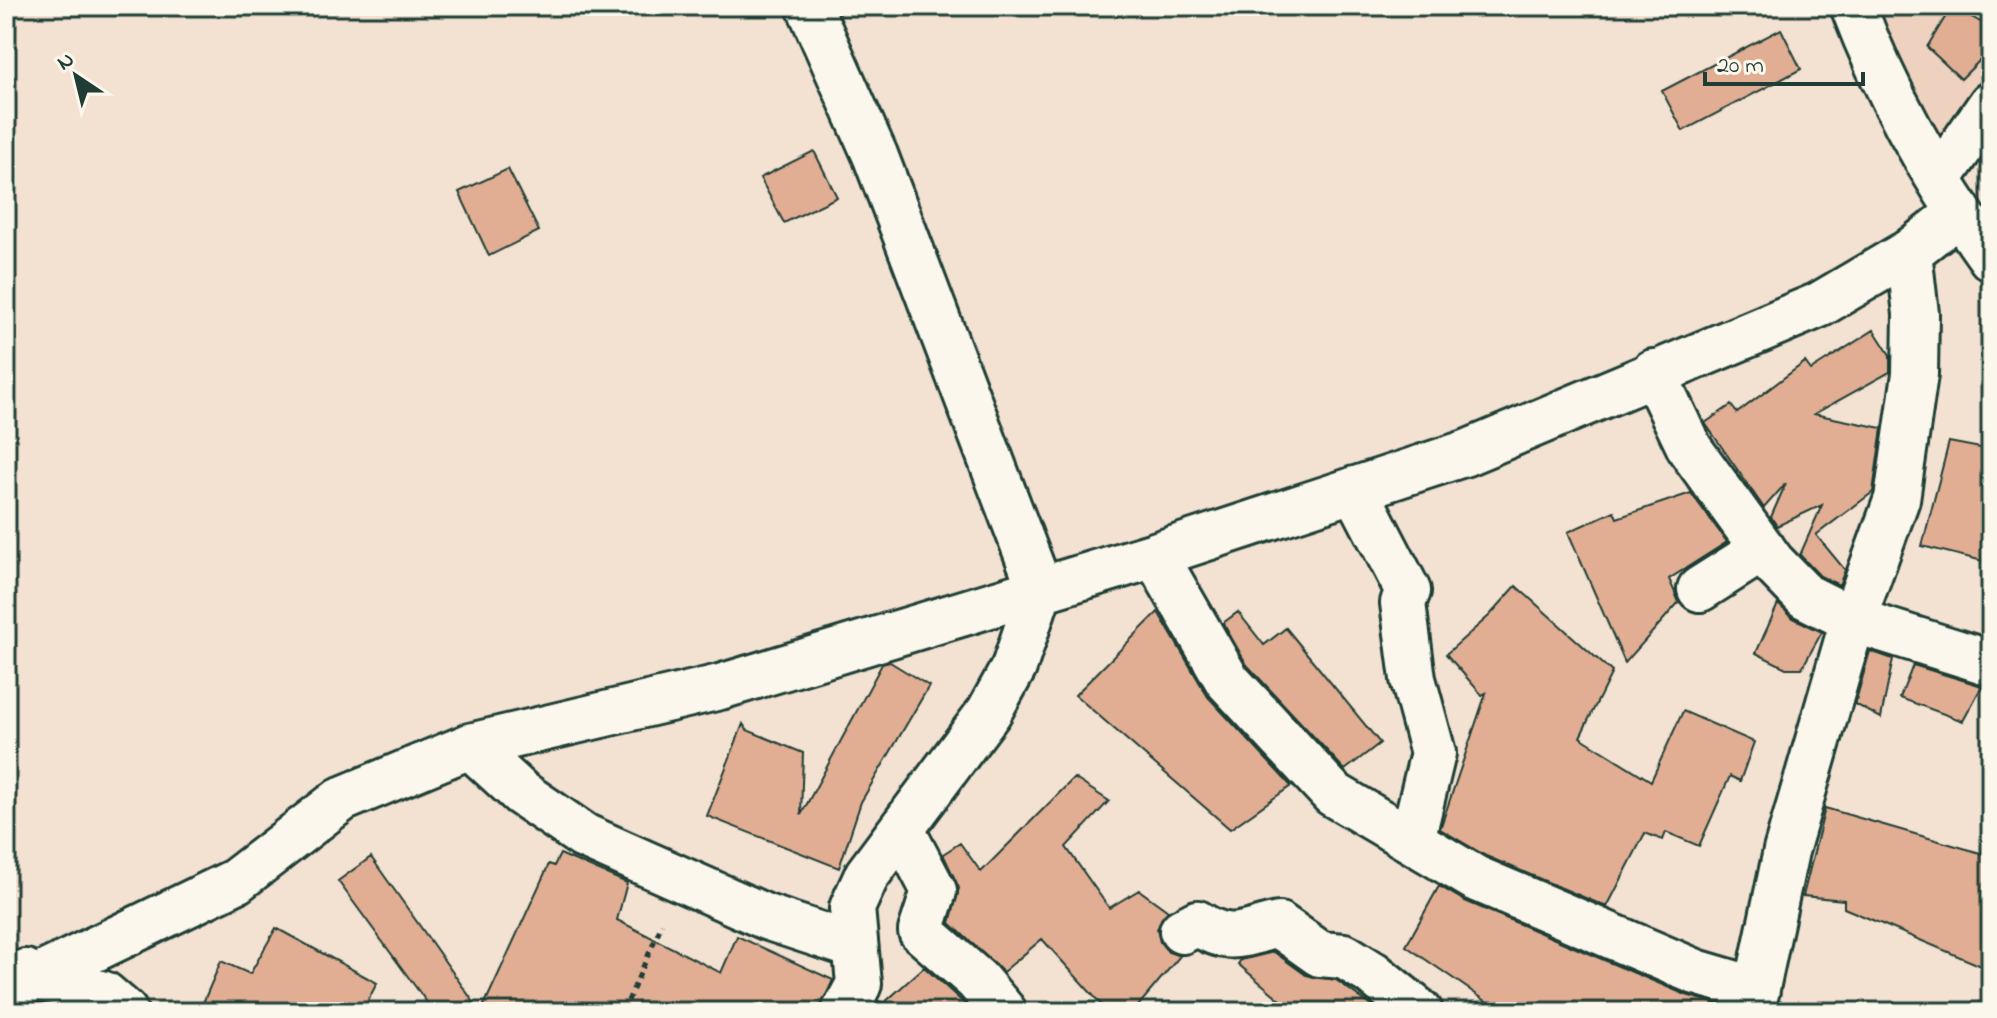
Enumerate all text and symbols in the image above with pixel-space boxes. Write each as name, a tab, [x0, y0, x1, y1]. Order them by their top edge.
north arrow	[36, 36, 116, 116]
scale bar	[1705, 36, 1863, 86]
text: N	[51, 45, 82, 79]
text: 20 m	[1717, 49, 1764, 84]

